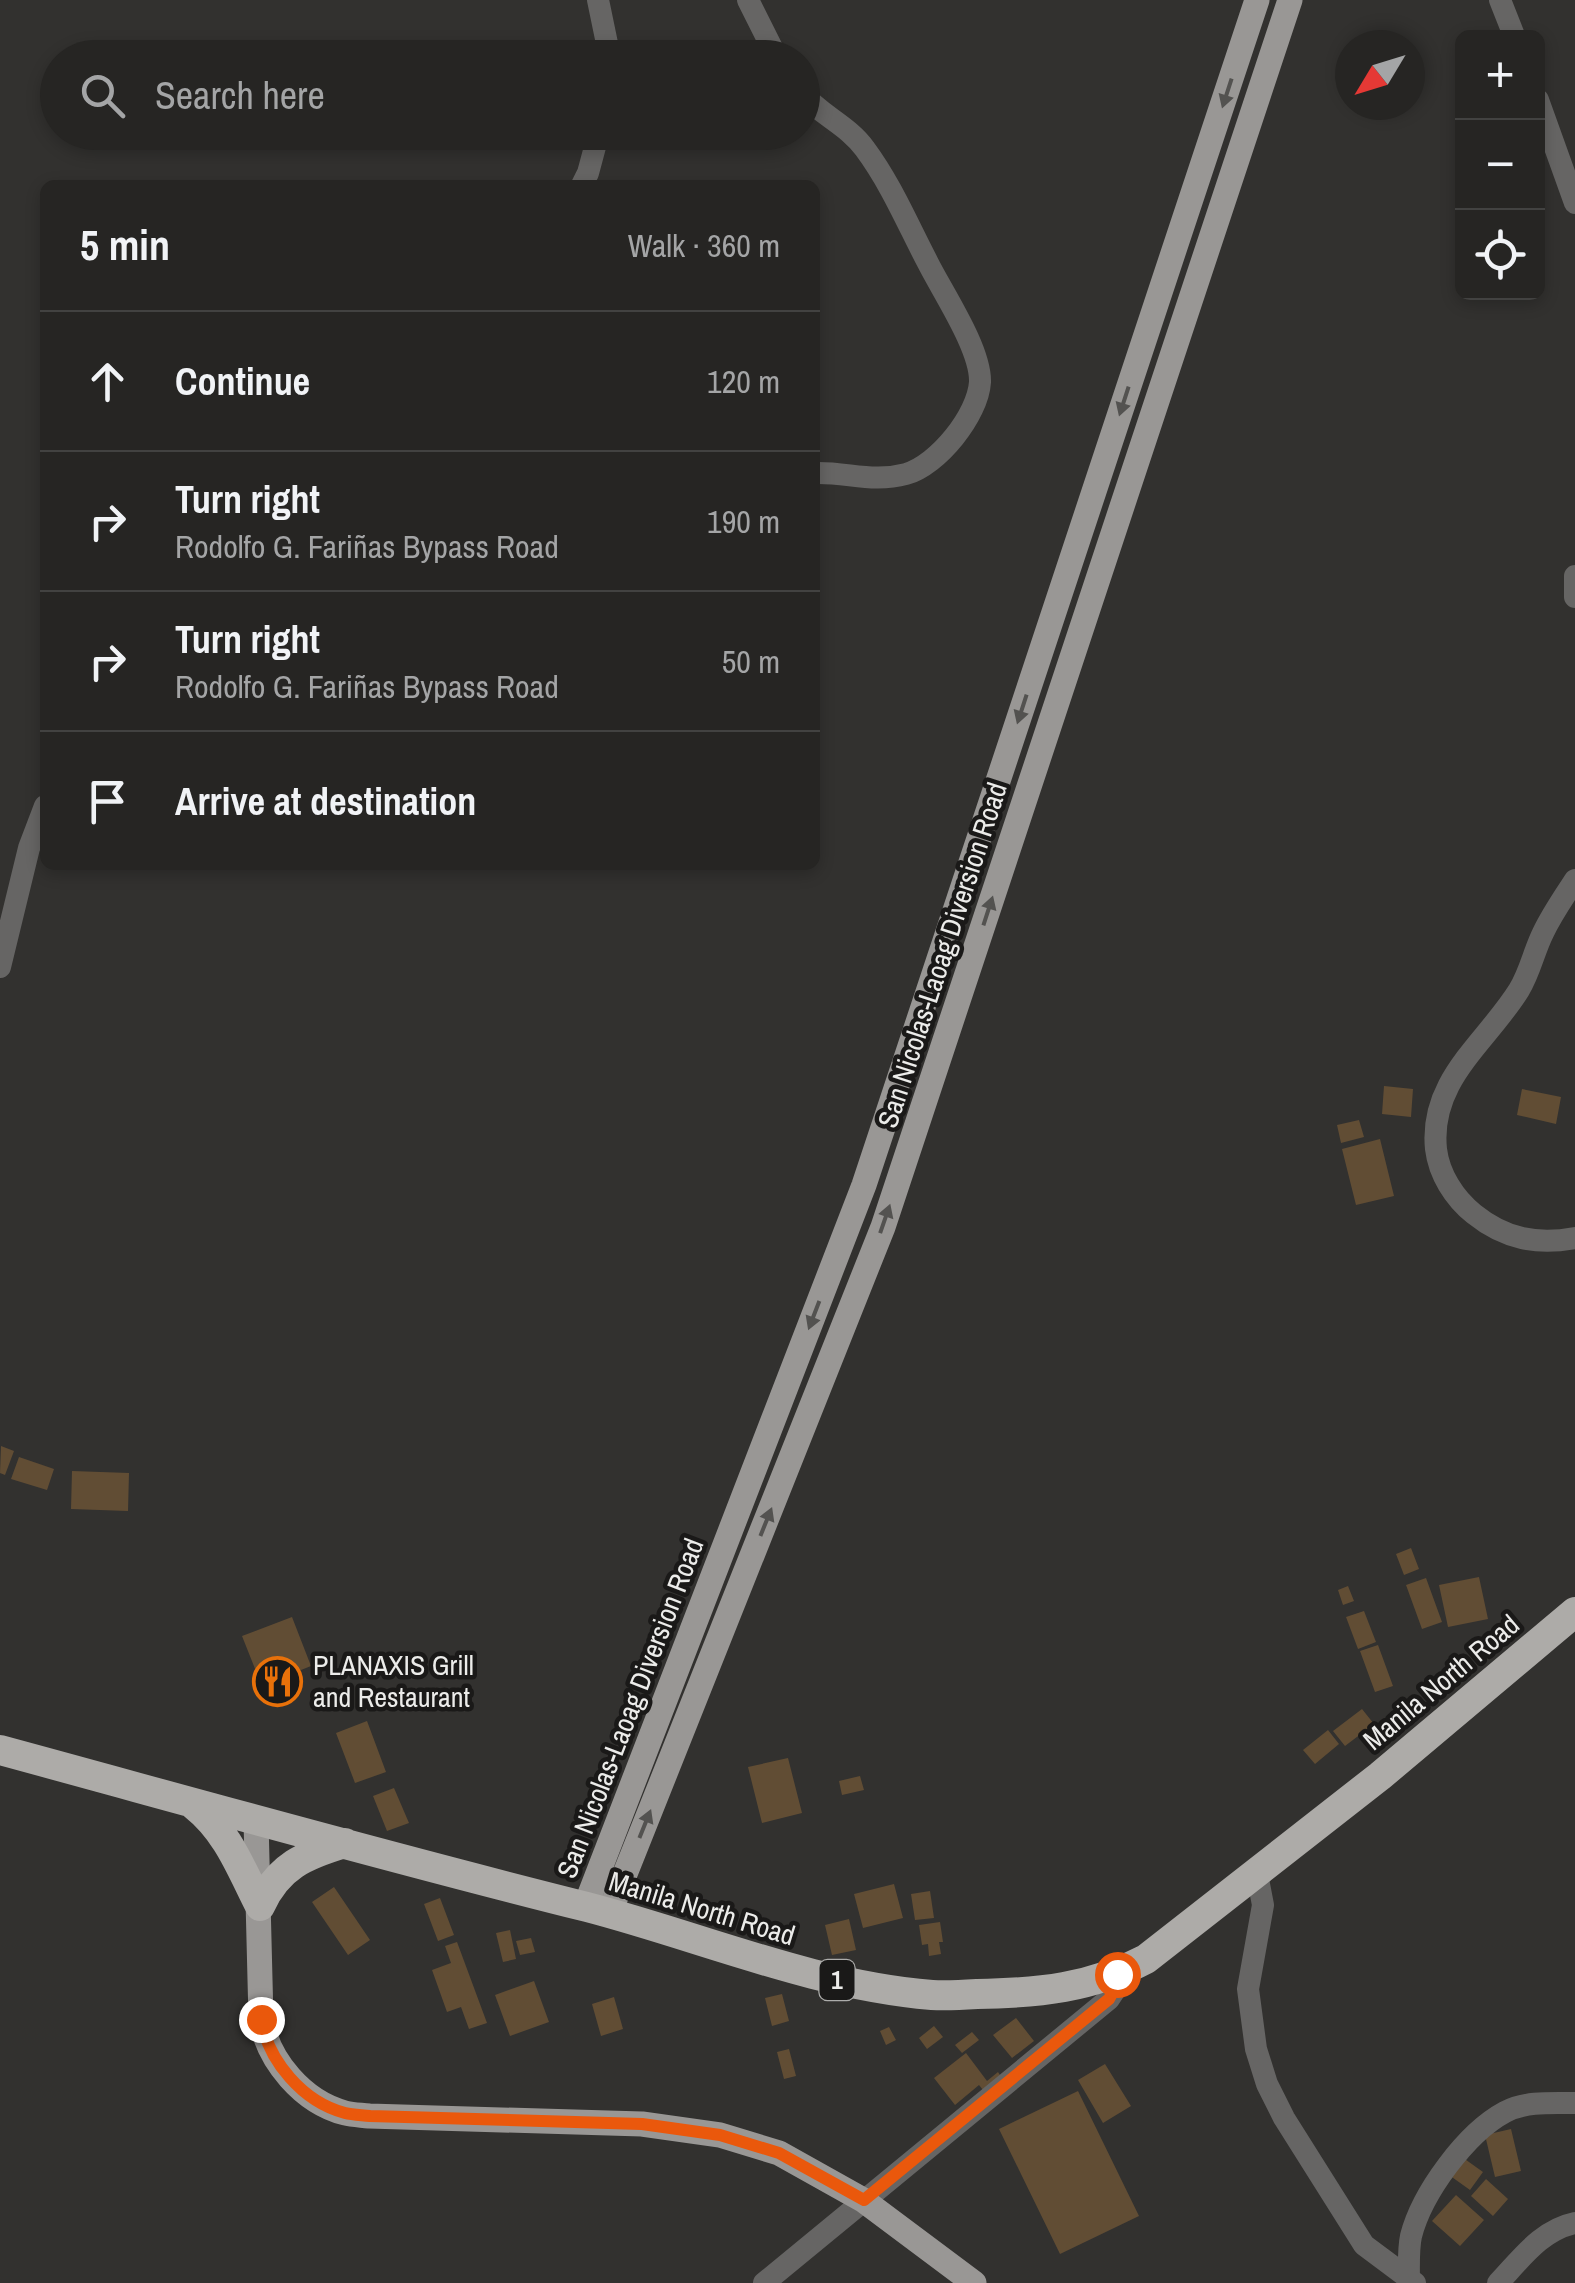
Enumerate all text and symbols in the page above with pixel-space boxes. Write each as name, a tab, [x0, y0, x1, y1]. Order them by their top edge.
north arrow	[1335, 30, 1425, 120]
map controls	[1455, 30, 1545, 300]
button: +	[1455, 30, 1545, 120]
search box	[40, 40, 820, 150]
icon: search	[75, 68, 130, 123]
text: Search here	[155, 70, 325, 121]
one-way arrow	[1218, 78, 1233, 108]
button: −	[1455, 120, 1545, 210]
button: locate	[1455, 210, 1545, 300]
text: 5 min	[80, 217, 170, 273]
text: Walk · 360 m	[628, 224, 780, 267]
icon: ahead	[80, 354, 135, 409]
text: Continue	[175, 356, 310, 407]
text: 120 m	[707, 360, 780, 403]
one-way arrow	[1116, 386, 1131, 416]
text: Turn right	[175, 474, 320, 525]
icon: right	[80, 494, 135, 549]
text: 190 m	[707, 500, 780, 543]
text: Rodolfo G. Fariñas Bypass Road	[175, 525, 559, 568]
text: Turn right	[175, 614, 320, 665]
icon: right	[80, 634, 135, 689]
text: 50 m	[722, 640, 780, 683]
text: Rodolfo G. Fariñas Bypass Road	[175, 665, 559, 708]
one-way arrow	[1013, 695, 1028, 725]
icon: arrive	[80, 774, 135, 829]
text: Arrive at destination	[175, 776, 476, 827]
street label: San Nicolas-Laoag Diversion Road	[868, 777, 1016, 1133]
one-way arrow	[981, 896, 996, 926]
one-way arrow	[878, 1204, 893, 1234]
one-way arrow	[806, 1300, 821, 1330]
one-way arrow	[758, 1506, 774, 1536]
street label: San Nicolas-Laoag Diversion Road	[548, 1533, 712, 1883]
street label: Manila North Road	[1355, 1606, 1527, 1758]
place label: PLANAXIS Grill and Restaurant	[313, 1646, 474, 1716]
restaurant icon: PLANAXIS Grill and Restaurant	[252, 1655, 304, 1707]
one-way arrow	[638, 1808, 654, 1838]
street label: Manila North Road	[604, 1862, 800, 1954]
route start	[1095, 1952, 1141, 1998]
road number: 1	[820, 1960, 854, 2000]
route end	[239, 1997, 285, 2043]

